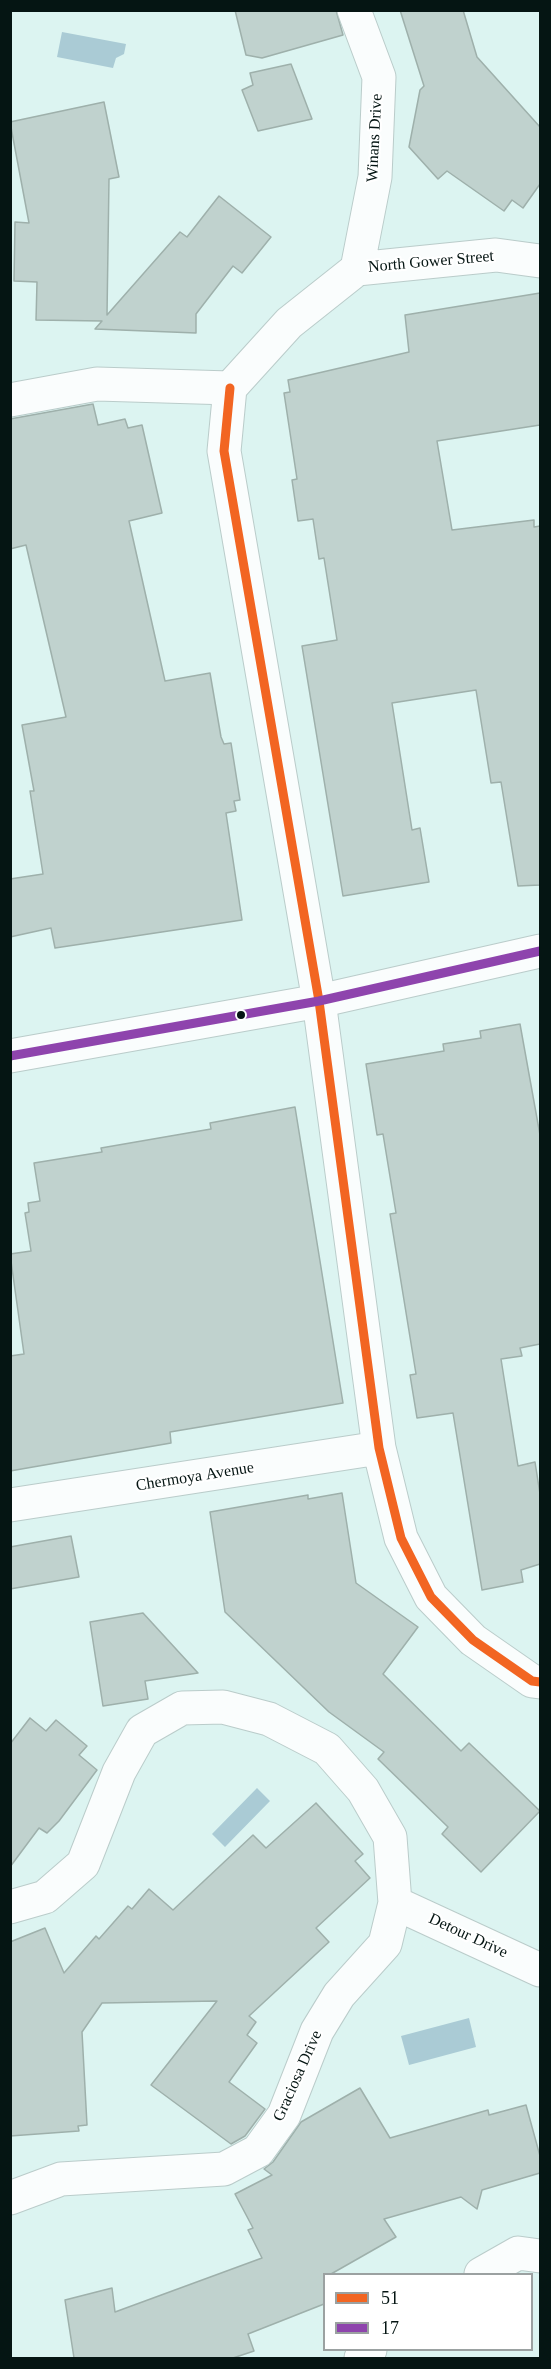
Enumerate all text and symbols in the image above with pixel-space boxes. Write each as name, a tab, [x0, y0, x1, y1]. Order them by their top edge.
street label: Winans Drive	[363, 93, 387, 183]
street label: North Gower Street	[367, 247, 495, 277]
unlabelled marker	[235, 1009, 247, 1021]
street label: Chermoya Avenue	[135, 1458, 255, 1496]
street label: Detour Drive	[425, 1909, 511, 1963]
street label: Graciosa Drive	[269, 2028, 327, 2124]
legend	[323, 2273, 533, 2351]
text: 51	[381, 2288, 399, 2308]
text: 17	[381, 2318, 399, 2338]

